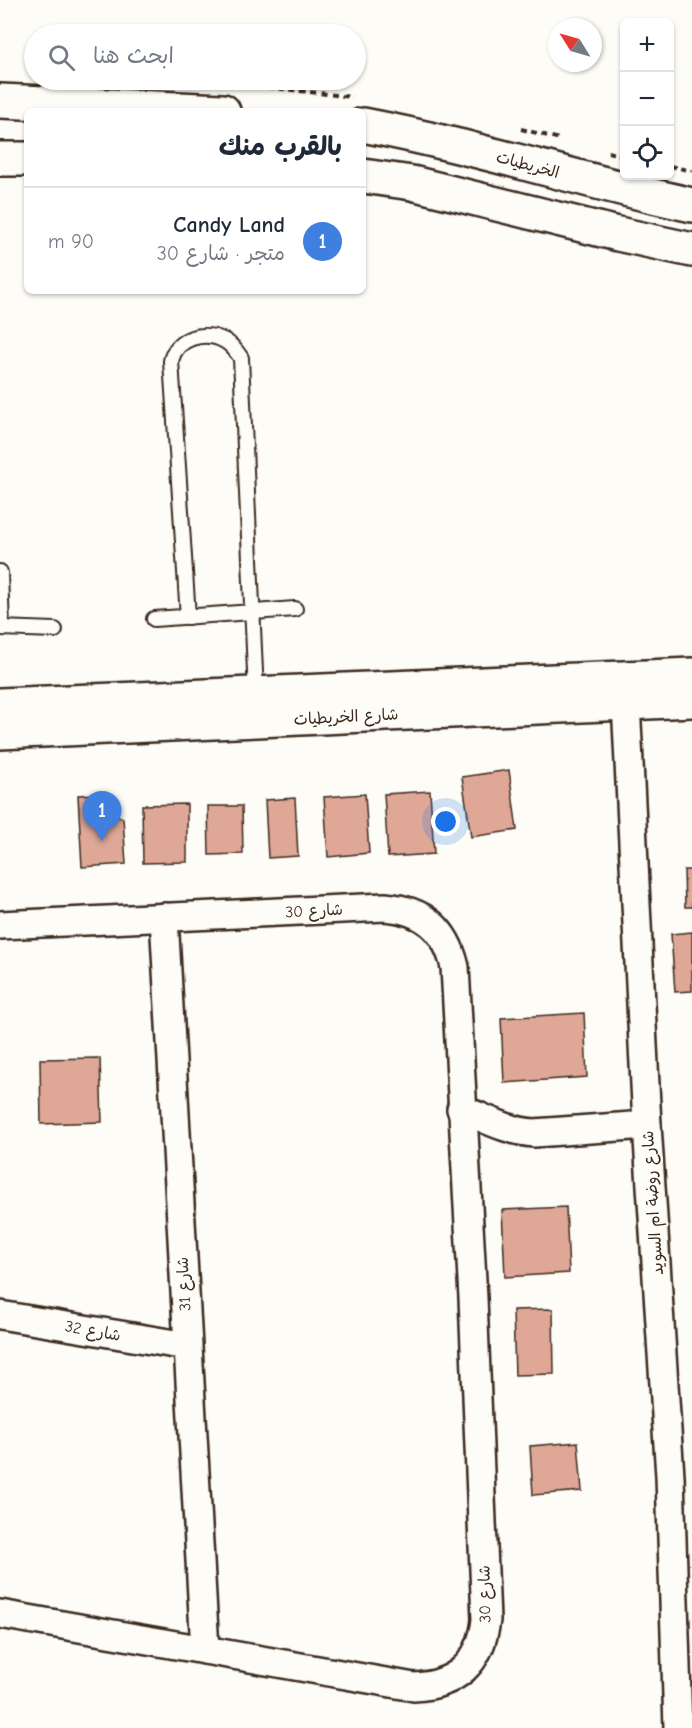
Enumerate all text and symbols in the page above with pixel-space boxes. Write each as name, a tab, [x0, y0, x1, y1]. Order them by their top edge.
north arrow	[548, 18, 602, 72]
map controls	[620, 18, 674, 180]
button: +	[620, 18, 674, 72]
search box	[24, 24, 366, 90]
icon: search	[45, 41, 78, 74]
text: ابحث هنا	[93, 43, 174, 69]
button: −	[620, 72, 674, 126]
button: locate	[620, 126, 674, 180]
text: بالقرب منك	[219, 132, 342, 162]
street label: الخريطيات	[494, 148, 561, 182]
text: Candy Land	[173, 212, 285, 238]
text: 90 m	[48, 230, 94, 253]
text: 1	[319, 230, 326, 253]
text: متجر · شارع 30	[157, 242, 285, 265]
street label: شارع الخريطيات	[293, 705, 399, 731]
pin: 1	[82, 792, 122, 841]
your location	[431, 807, 460, 836]
street label: شارع 30	[285, 900, 343, 923]
street label: شارع روضة ام السويد	[639, 1130, 670, 1276]
street label: شارع 31	[174, 1256, 196, 1312]
street label: شارع 32	[63, 1317, 122, 1347]
street label: شارع 30	[475, 1565, 497, 1623]

